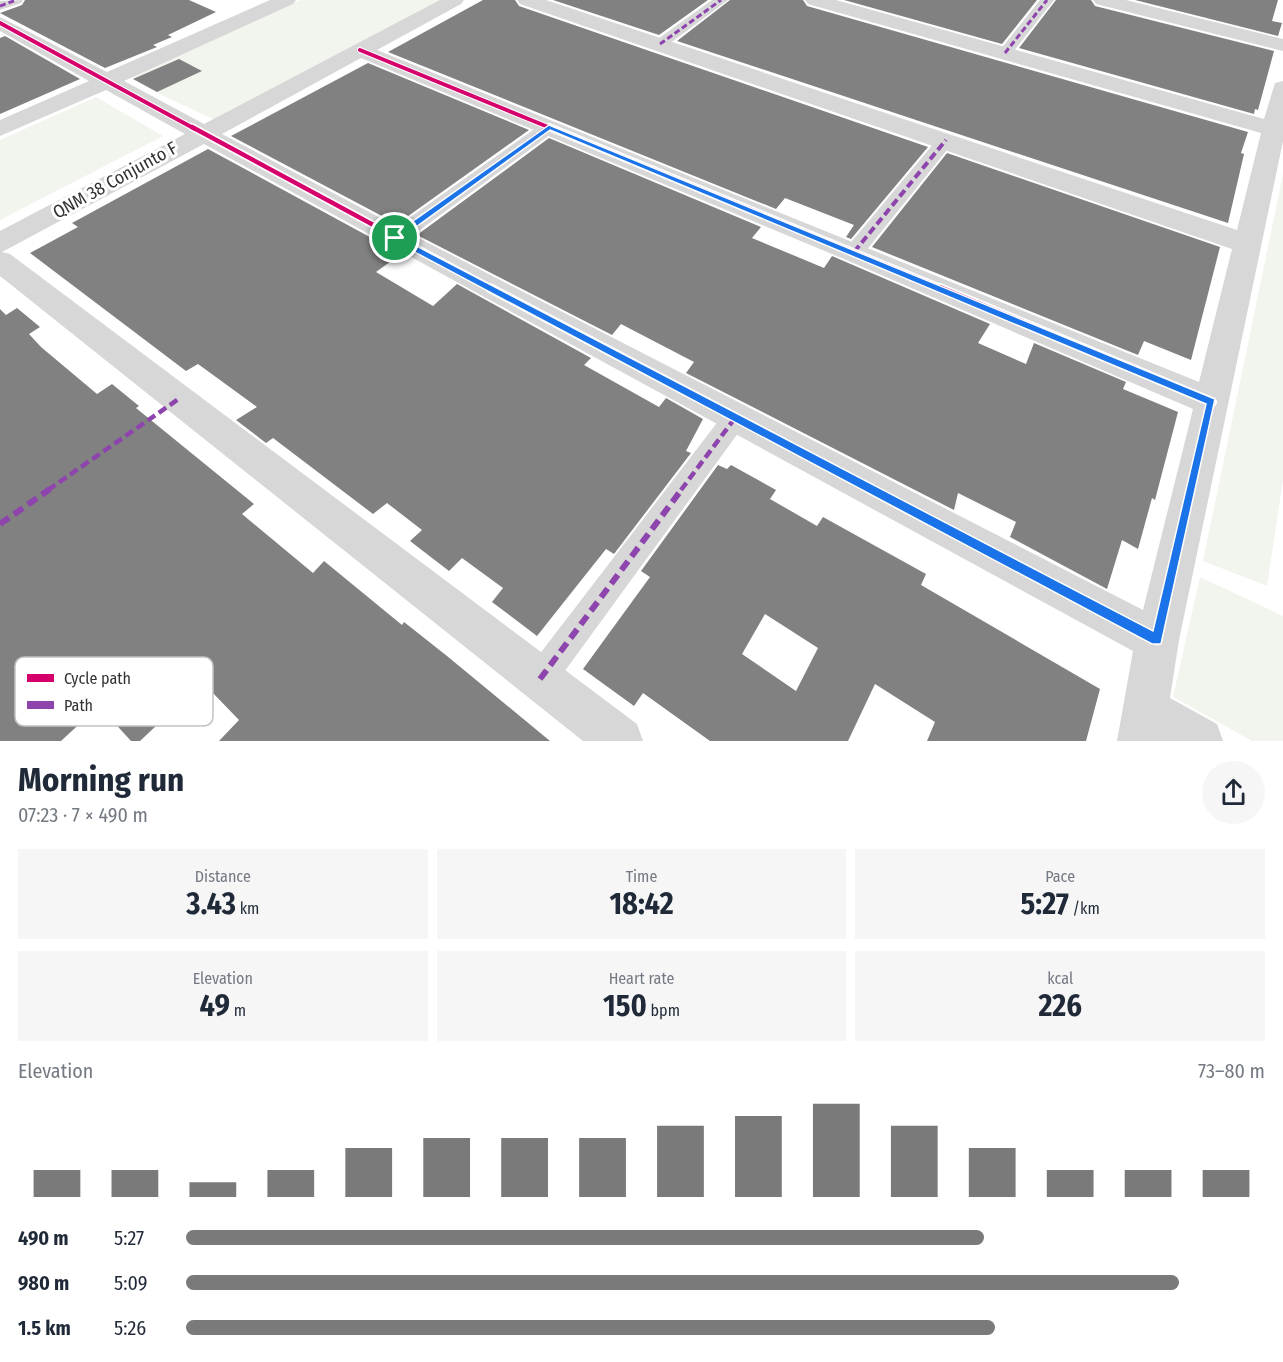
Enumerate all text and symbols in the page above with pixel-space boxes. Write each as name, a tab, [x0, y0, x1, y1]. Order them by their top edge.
street label: QNM 38 Conjunto F	[49, 137, 181, 223]
pin	[369, 212, 420, 263]
icon: arrive	[378, 221, 411, 254]
legend	[15, 657, 213, 726]
text: Cycle path	[64, 669, 131, 688]
text: Path	[64, 696, 93, 715]
text: Morning run	[18, 760, 184, 800]
button: share	[1202, 761, 1265, 824]
text: 07:23 · 7 × 490 m	[18, 803, 148, 827]
text: Distance	[195, 867, 251, 886]
text: Time	[626, 867, 657, 886]
text: Pace	[1045, 867, 1075, 886]
text: 3.43	[186, 886, 236, 922]
text: 18:42	[609, 886, 674, 922]
text: 5:27	[1021, 886, 1069, 922]
text: km	[236, 899, 259, 918]
text: /km	[1069, 899, 1100, 918]
text: Elevation	[193, 969, 253, 988]
text: Heart rate	[609, 969, 674, 988]
text: kcal	[1047, 969, 1073, 988]
text: 49	[200, 988, 230, 1024]
text: 150	[603, 988, 647, 1024]
text: 226	[1038, 988, 1082, 1024]
text: m	[230, 1001, 246, 1020]
text: bpm	[647, 1001, 680, 1020]
text: Elevation	[18, 1059, 93, 1083]
text: 73–80 m	[1198, 1059, 1265, 1083]
text: 490 m	[18, 1226, 69, 1250]
text: 5:27	[114, 1226, 144, 1250]
text: 980 m	[18, 1271, 69, 1295]
text: 5:09	[114, 1271, 147, 1295]
text: 1.5 km	[18, 1316, 71, 1340]
text: 5:26	[114, 1316, 146, 1340]

